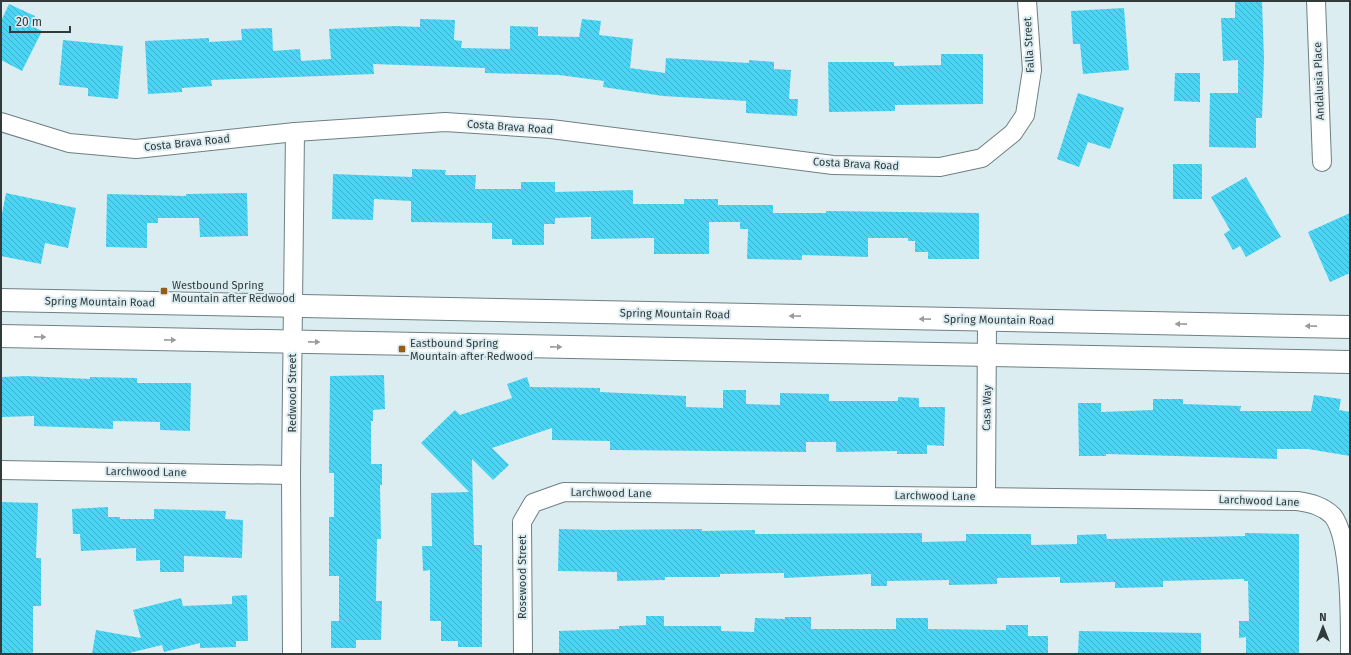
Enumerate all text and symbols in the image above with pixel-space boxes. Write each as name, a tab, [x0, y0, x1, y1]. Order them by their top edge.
scale bar	[10, 8, 70, 34]
text: 20 m	[16, 15, 42, 29]
street label: Falla Street	[1021, 17, 1037, 73]
street label: Andalusia Place	[1311, 42, 1327, 120]
street label: Costa Brava Road	[467, 118, 553, 136]
street label: Costa Brava Road	[143, 132, 231, 154]
street label: Costa Brava Road	[813, 155, 899, 173]
place label: Westbound Spring Mountain after Redwood	[172, 279, 295, 305]
marker: Westbound Spring Mountain after Redwood	[159, 286, 169, 296]
street label: Spring Mountain Road	[45, 295, 155, 309]
street label: Spring Mountain Road	[620, 307, 730, 321]
one-way arrow	[788, 313, 801, 319]
street label: Spring Mountain Road	[944, 313, 1054, 327]
one-way arrow	[918, 316, 931, 322]
one-way arrow	[1174, 321, 1187, 327]
one-way arrow	[1305, 323, 1317, 330]
one-way arrow	[34, 334, 47, 340]
one-way arrow	[164, 336, 176, 343]
place label: Eastbound Spring Mountain after Redwood	[410, 337, 533, 363]
one-way arrow	[308, 339, 321, 345]
marker: Eastbound Spring Mountain after Redwood	[397, 344, 407, 354]
one-way arrow	[550, 344, 563, 350]
street label: Redwood Street	[286, 353, 299, 433]
street label: Casa Way	[980, 384, 994, 431]
street label: Larchwood Lane	[105, 465, 187, 479]
street label: Larchwood Lane	[570, 486, 652, 500]
street label: Larchwood Lane	[894, 489, 976, 503]
street label: Larchwood Lane	[1218, 493, 1300, 509]
street label: Rosewood Street	[516, 535, 529, 619]
north arrow	[1303, 607, 1343, 647]
text: N	[1319, 611, 1327, 624]

